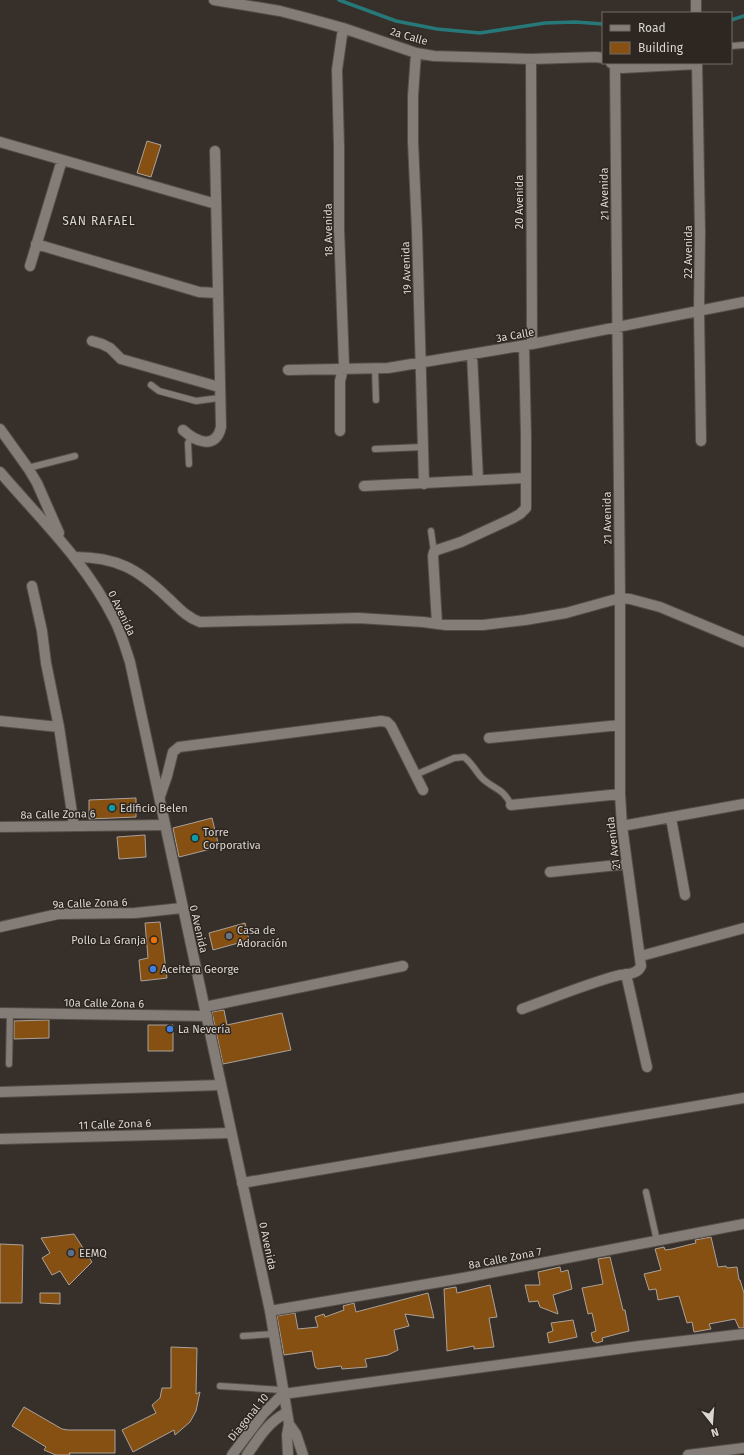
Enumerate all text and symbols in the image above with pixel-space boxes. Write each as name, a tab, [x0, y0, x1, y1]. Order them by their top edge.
legend	[602, 12, 732, 64]
text: Road	[638, 21, 666, 35]
street label: 2a Calle	[389, 25, 429, 48]
text: Building	[638, 41, 684, 55]
street label: 21 Avenida	[598, 168, 611, 220]
street label: 20 Avenida	[513, 175, 526, 229]
street label: 18 Avenida	[322, 203, 335, 257]
district label: SAN RAFAEL	[62, 214, 136, 228]
street label: 22 Avenida	[682, 225, 695, 279]
street label: 19 Avenida	[399, 241, 414, 295]
street label: 3a Calle	[495, 326, 535, 345]
street label: 21 Avenida	[601, 492, 614, 544]
street label: 0 Avenida	[105, 588, 138, 638]
place label: Edificio Belen	[120, 802, 188, 815]
marker: Edificio Belen	[107, 803, 117, 813]
street label: 8a Calle Zona 6	[20, 807, 96, 822]
street label: 21 Avenida	[604, 816, 623, 870]
place label: Torre Corporativa	[203, 826, 261, 852]
marker: Torre Corporativa	[190, 833, 200, 843]
street label: 9a Calle Zona 6	[52, 896, 128, 911]
street label: 0 Avenida	[187, 904, 210, 954]
place label: Casa de Adoración	[237, 924, 287, 950]
marker: Casa de Adoración	[224, 931, 234, 941]
place label: Pollo La Granja	[71, 934, 146, 947]
marker: Pollo La Granja	[149, 935, 159, 945]
place label: Aceitera George	[161, 963, 239, 976]
marker: Aceitera George	[148, 964, 158, 974]
street label: 10a Calle Zona 6	[64, 996, 144, 1011]
place label: La Nevería	[178, 1023, 230, 1036]
marker: La Nevería	[165, 1024, 175, 1034]
street label: 11 Calle Zona 6	[78, 1117, 152, 1132]
street label: 0 Avenida	[256, 1221, 279, 1271]
street label: 8a Calle Zona 7	[467, 1245, 543, 1272]
place label: EEMQ	[79, 1247, 107, 1260]
marker: EEMQ	[66, 1248, 76, 1258]
street label: Diagonal 10	[225, 1391, 271, 1444]
north arrow	[692, 1403, 732, 1443]
text: N	[709, 1425, 720, 1439]

